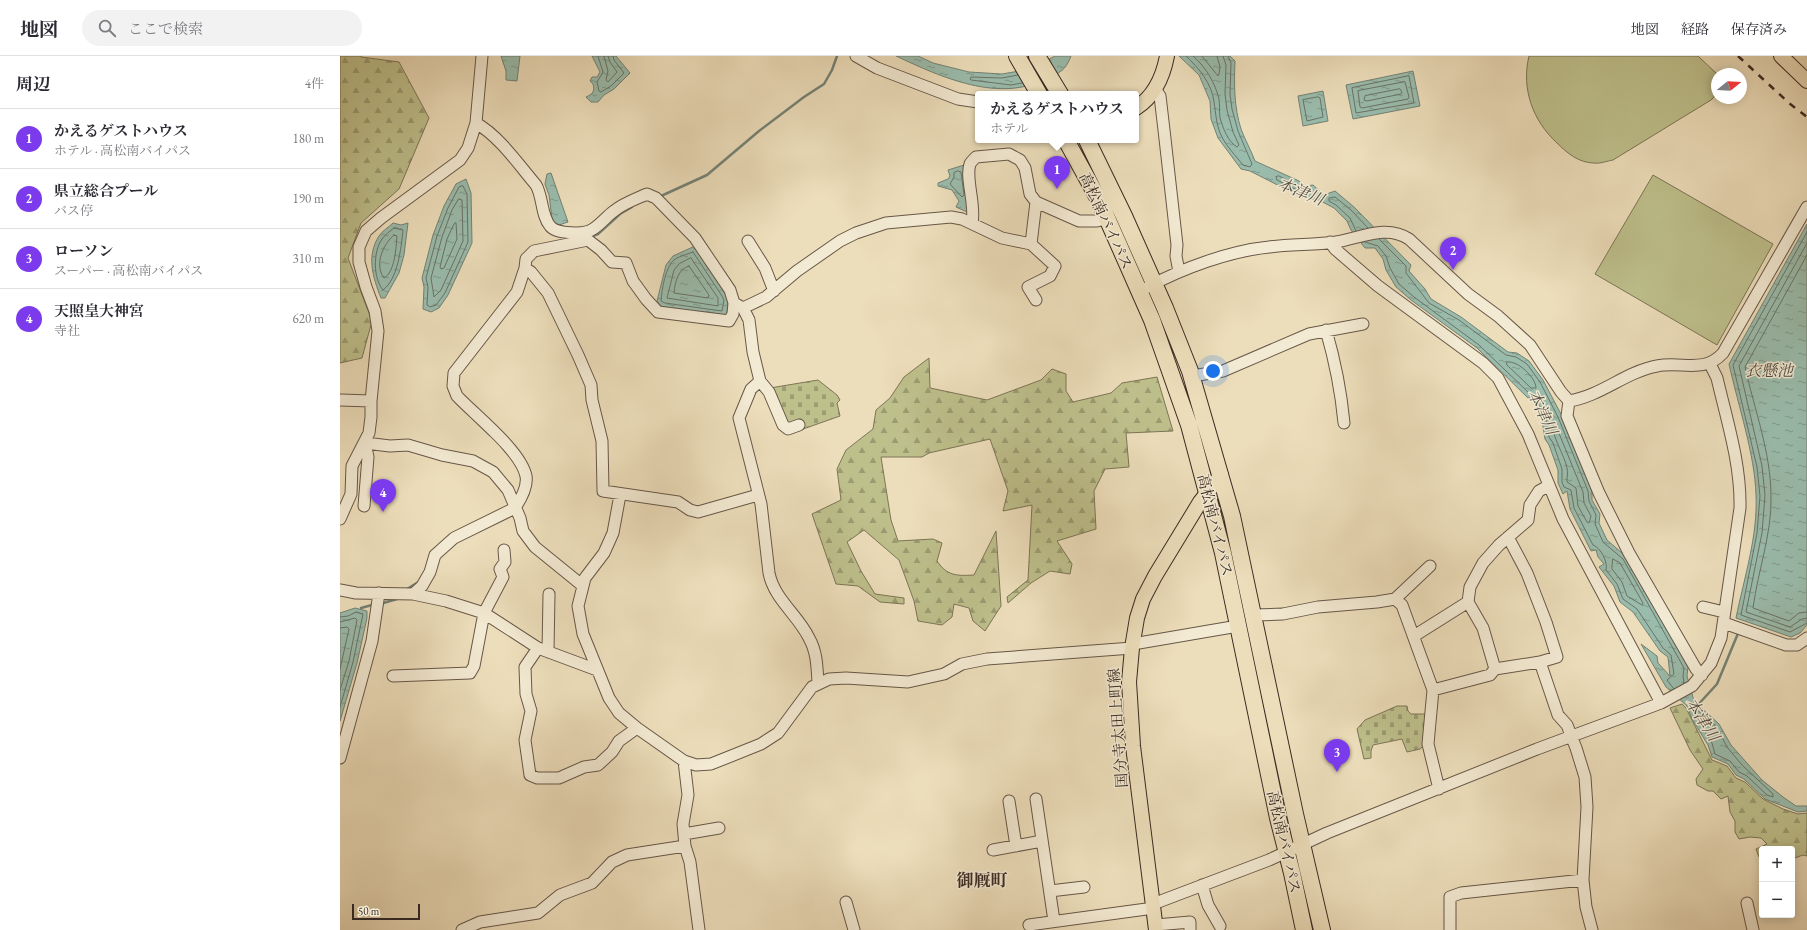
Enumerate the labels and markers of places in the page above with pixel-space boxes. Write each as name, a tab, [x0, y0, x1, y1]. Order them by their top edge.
pin: 1	[1044, 156, 1070, 189]
pin: 2	[1440, 237, 1466, 270]
pin: 4	[370, 479, 396, 512]
pin: 3	[1324, 739, 1350, 772]

